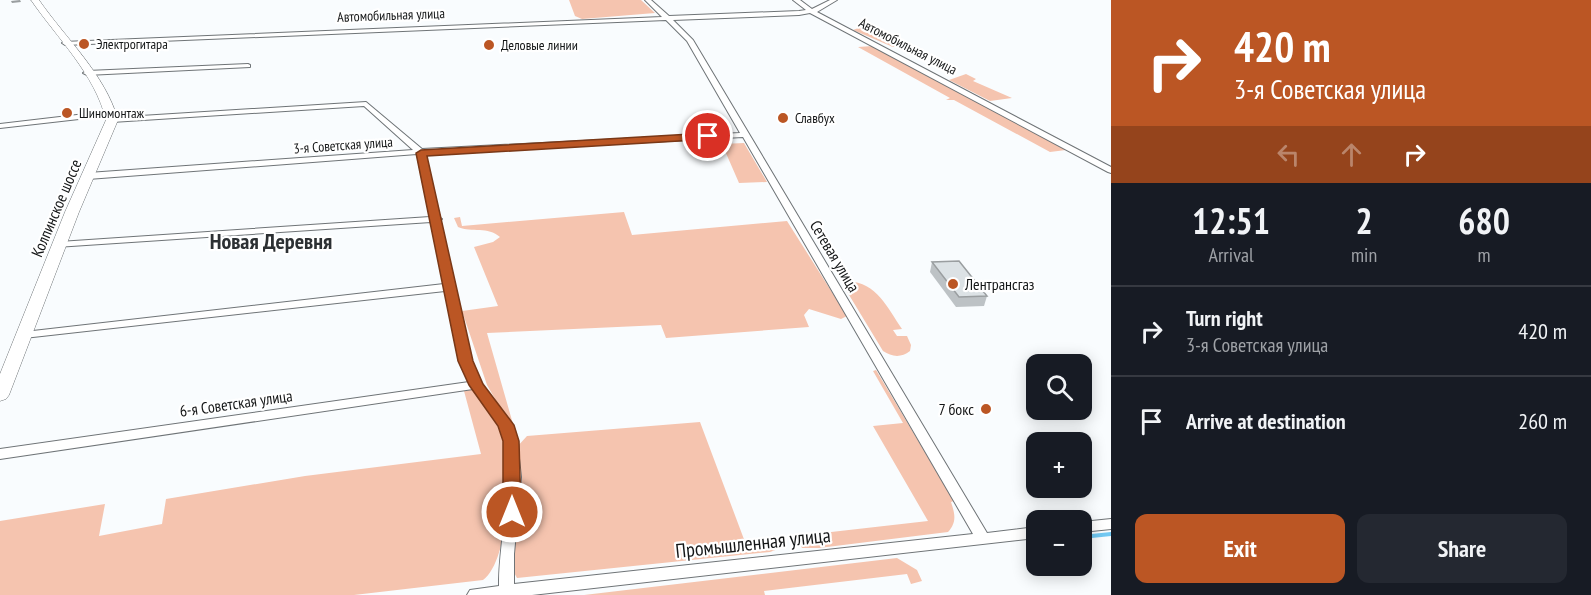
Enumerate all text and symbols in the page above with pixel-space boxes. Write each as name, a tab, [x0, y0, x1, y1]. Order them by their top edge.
street label: Автомобильная улица	[337, 4, 445, 26]
street label: Автомобильная улица	[856, 13, 960, 79]
text: 420 m	[1234, 19, 1331, 74]
icon: right	[1135, 24, 1213, 102]
place label: Электрогитара	[96, 35, 168, 53]
place label: Деловые линии	[501, 36, 578, 54]
marker: Электрогитара	[77, 37, 91, 51]
marker: Деловые линии	[482, 38, 496, 52]
text: 3-я Советская улица	[1234, 72, 1426, 106]
place label: Шиномонтаж	[79, 104, 145, 122]
marker: Шиномонтаж	[60, 106, 74, 120]
place label: Славбух	[795, 109, 835, 127]
pin	[682, 110, 733, 161]
marker: Славбух	[776, 111, 790, 125]
icon: arrive	[691, 119, 724, 152]
street label: 3-я Советская улица	[293, 133, 393, 157]
icon: left	[1272, 138, 1305, 171]
icon: ahead	[1335, 138, 1368, 171]
icon: right	[1398, 138, 1431, 171]
street label: Колпинское шоссе	[26, 156, 86, 260]
text: 12:51	[1192, 197, 1270, 244]
text: 2	[1355, 197, 1373, 244]
text: 680	[1458, 197, 1510, 244]
street label: Сетевая улица	[806, 216, 864, 296]
district label: Новая Деревня	[210, 227, 332, 255]
text: Arrival	[1208, 242, 1254, 268]
text: min	[1351, 242, 1377, 268]
text: m	[1478, 242, 1491, 268]
place label: Лентрансгаз	[964, 274, 1035, 294]
marker: Лентрансгаз	[946, 277, 960, 291]
text: Turn right	[1186, 304, 1263, 332]
icon: right	[1135, 315, 1168, 348]
text: 420 m	[1518, 317, 1567, 345]
text: 3-я Советская улица	[1186, 332, 1328, 358]
map controls	[1026, 354, 1092, 576]
button: search	[1026, 354, 1092, 420]
street label: 6-я Советская улица	[178, 385, 294, 421]
place label: 7 бокс	[939, 399, 974, 419]
marker: 7 бокс	[979, 402, 993, 416]
icon: arrive	[1135, 405, 1168, 438]
text: Arrive at destination	[1186, 407, 1346, 435]
text: 260 m	[1518, 407, 1567, 435]
button: +	[1026, 432, 1092, 498]
position arrow	[480, 480, 544, 544]
button: −	[1026, 510, 1092, 576]
button: Exit	[1135, 514, 1345, 583]
button: Share	[1357, 514, 1567, 583]
street label: Промышленная улица	[674, 522, 832, 564]

